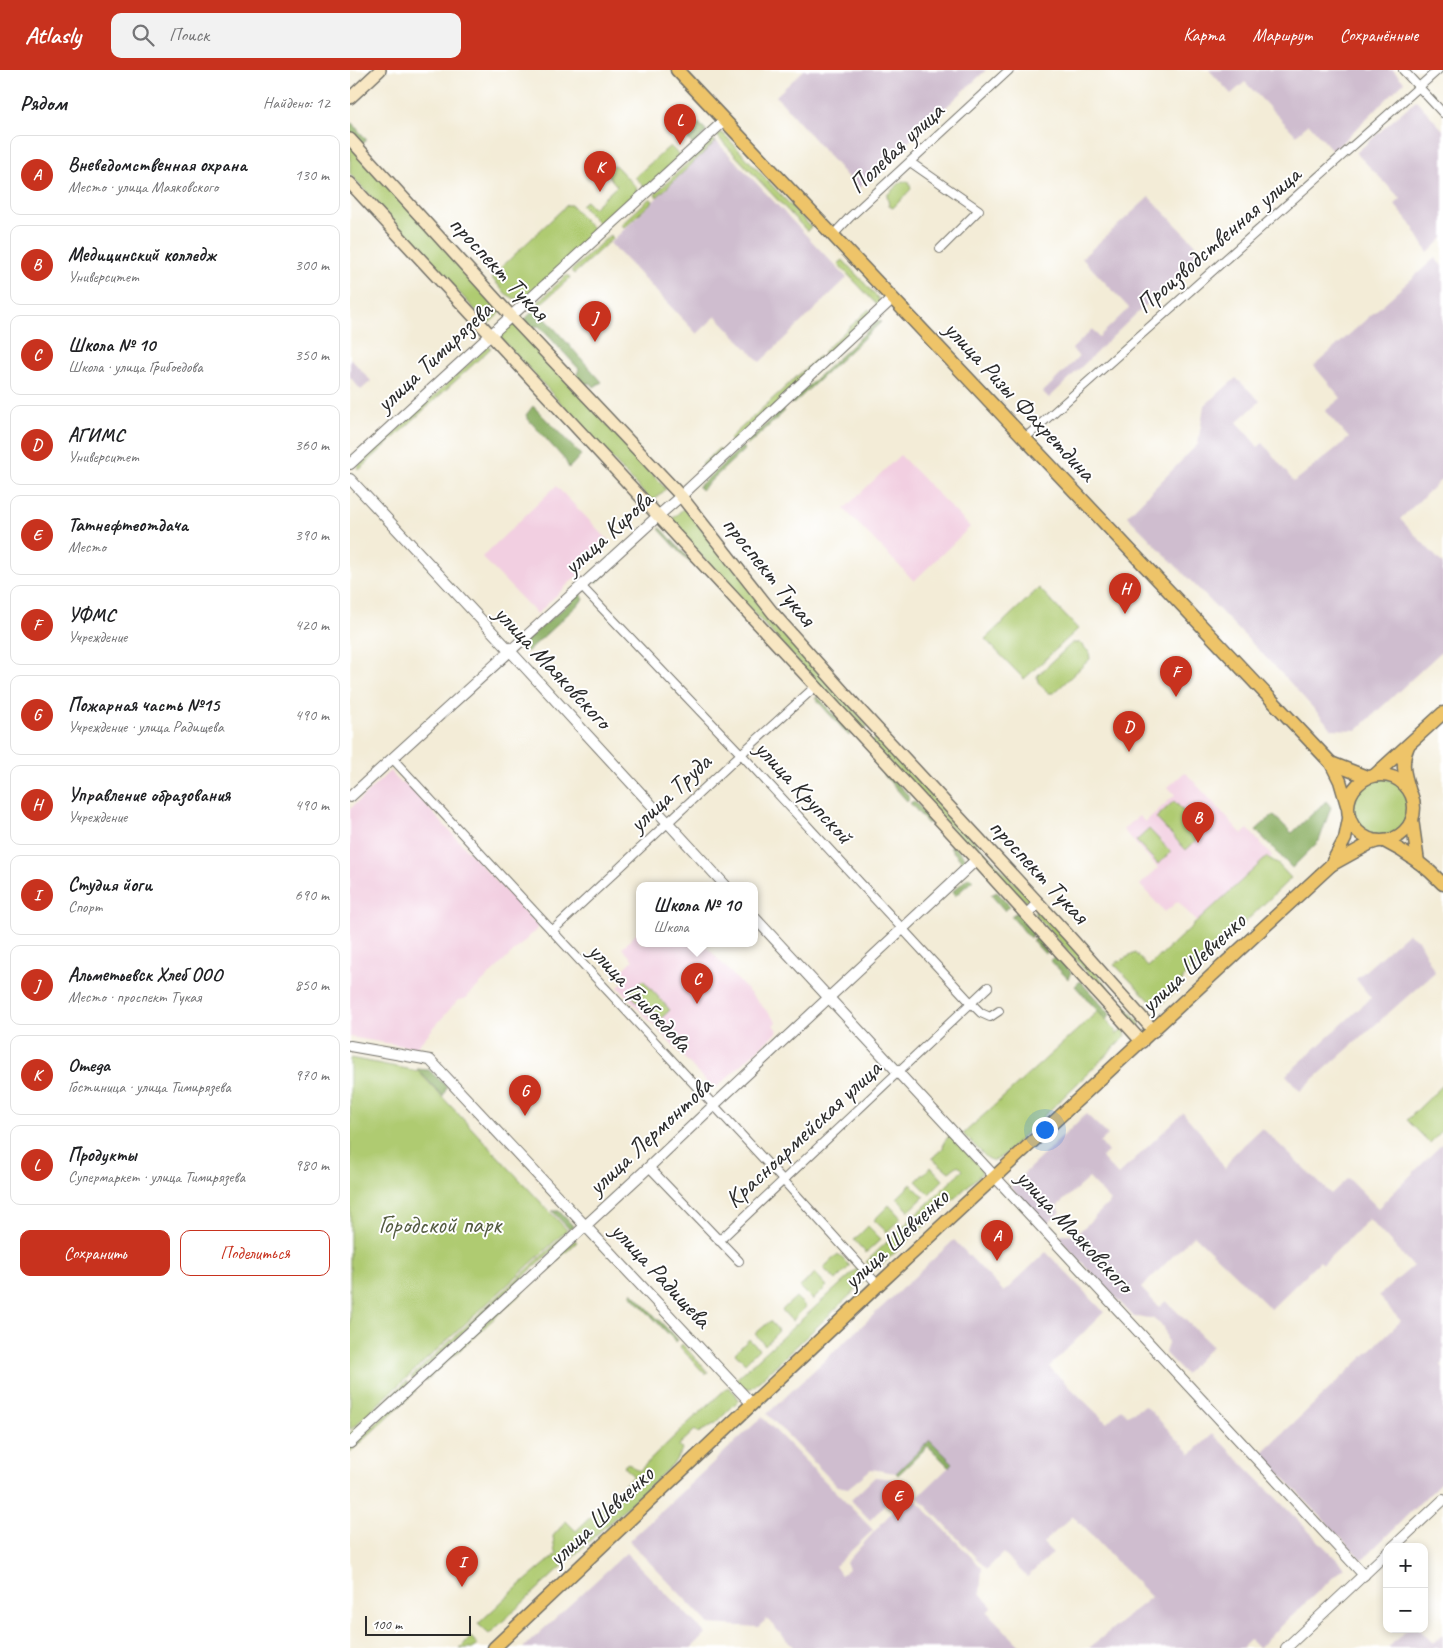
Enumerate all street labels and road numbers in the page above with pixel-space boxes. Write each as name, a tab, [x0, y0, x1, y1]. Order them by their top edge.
street label: Полевая улица	[841, 94, 952, 201]
street label: Производственная улица	[1129, 158, 1309, 320]
street label: проспект Тукая	[442, 209, 557, 329]
street label: улица Тимирязева	[368, 294, 500, 421]
street label: улица Ризы Фахретдина	[936, 312, 1104, 490]
street label: улица Кирова	[555, 482, 662, 583]
street label: проспект Тукая	[715, 510, 824, 634]
street label: улица Маяковского	[486, 597, 621, 738]
street label: улица Крупской	[746, 732, 861, 852]
street label: улица Труда	[620, 745, 720, 841]
street label: проспект Тукая	[982, 812, 1097, 932]
street label: улица Шевченко	[1132, 905, 1254, 1022]
street label: улица Грибоедова	[580, 934, 700, 1060]
street label: Красноармейская улица	[718, 1052, 890, 1215]
street label: улица Лермонтова	[579, 1069, 721, 1203]
street label: улица Маяковского	[1008, 1161, 1143, 1302]
street label: улица Шевченко	[835, 1181, 957, 1298]
street label: улица Радищева	[602, 1214, 720, 1336]
street label: улица Шевченко	[540, 1458, 662, 1575]

